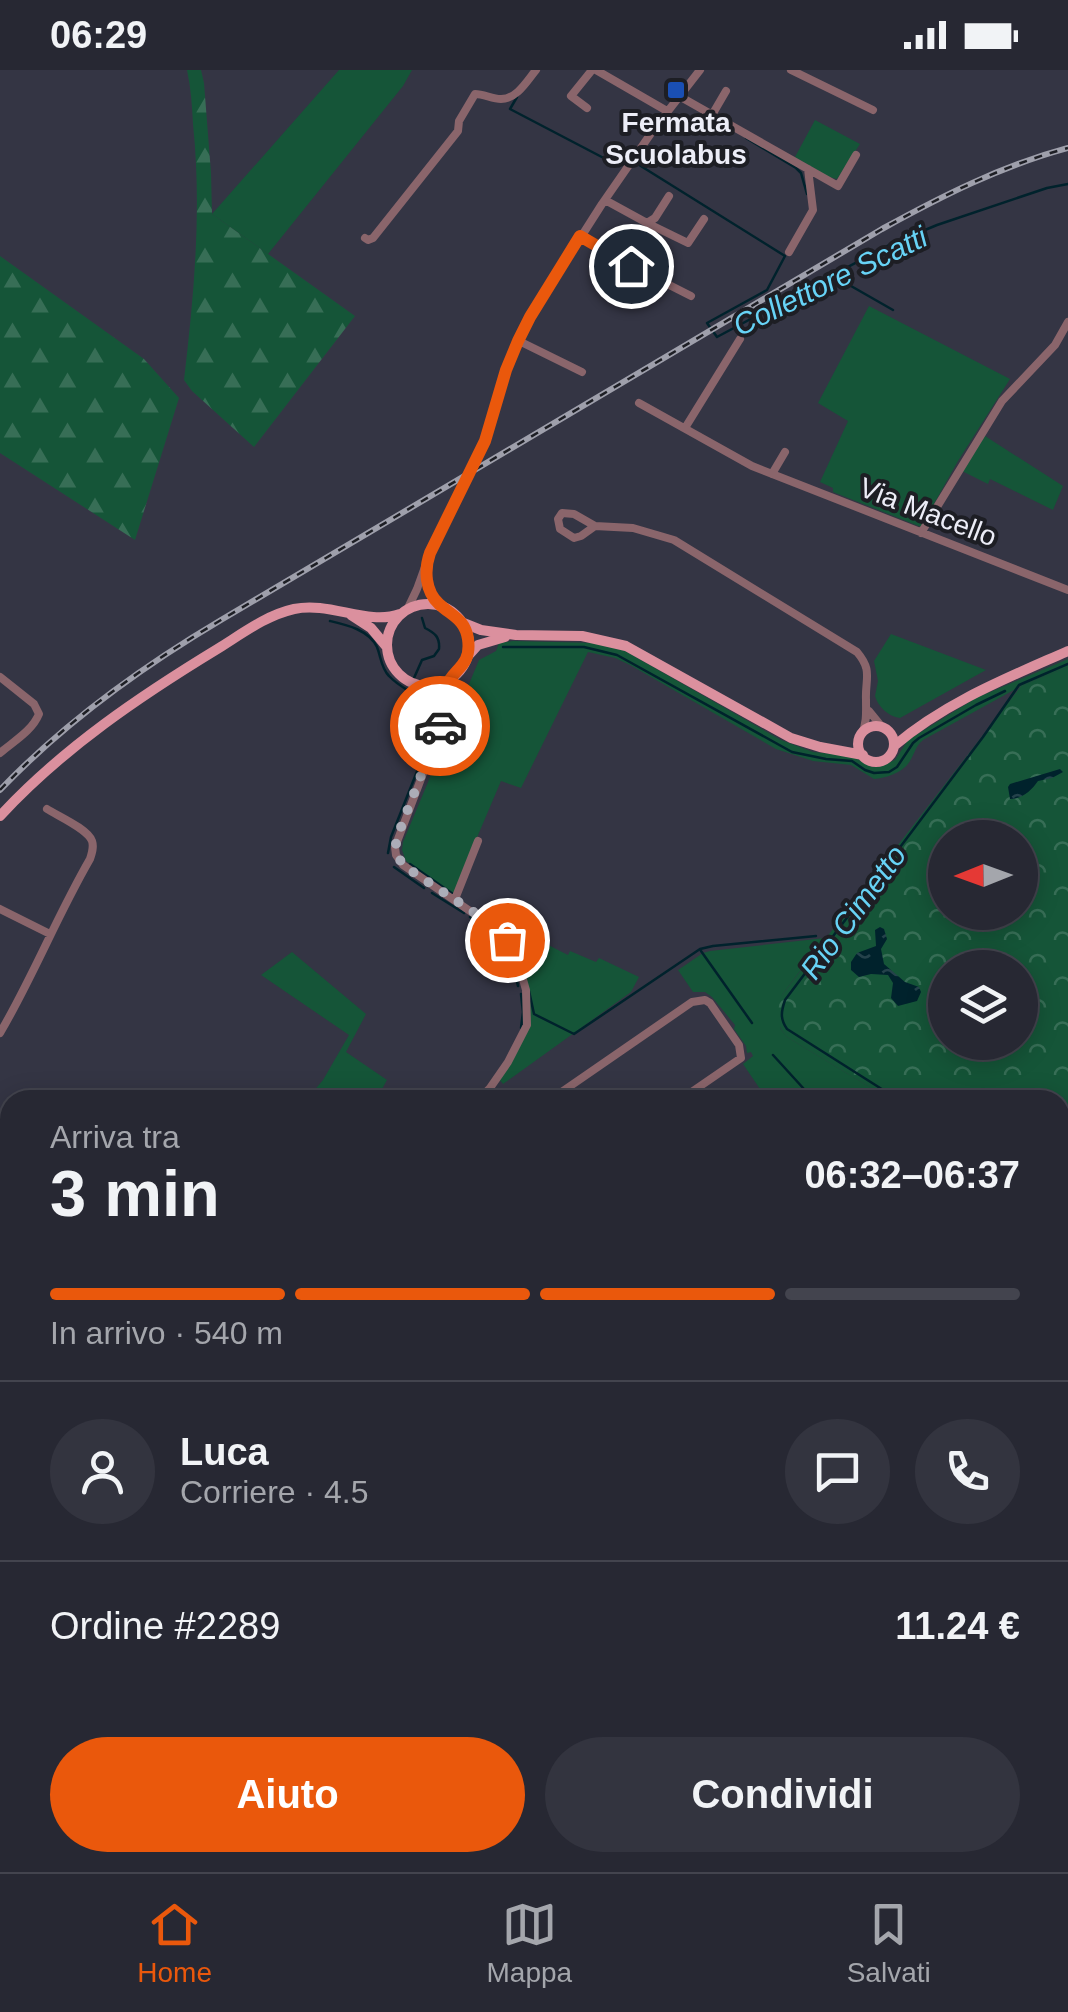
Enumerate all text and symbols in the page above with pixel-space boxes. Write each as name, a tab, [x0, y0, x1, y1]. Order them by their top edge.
text: 06:29	[50, 14, 147, 56]
marker: Fermata Scuolabus	[665, 79, 687, 101]
place label: Fermata Scuolabus	[605, 107, 747, 170]
water label: Collettore Scatti	[728, 219, 934, 342]
pin	[589, 224, 674, 309]
icon: home	[604, 239, 659, 294]
street label: Via Macello	[855, 472, 1001, 552]
courier	[390, 676, 490, 776]
icon: car	[413, 699, 468, 754]
north arrow	[928, 820, 1038, 930]
map controls	[928, 820, 1038, 1060]
water label: Rio Cimetto	[794, 839, 912, 985]
pin	[465, 898, 550, 983]
icon: bag	[480, 913, 535, 968]
button: layers	[928, 950, 1038, 1060]
text: Arriva tra	[50, 1119, 180, 1155]
text: 06:32–06:37	[804, 1154, 1020, 1196]
text: 3 min	[50, 1157, 220, 1230]
text: In arrivo · 540 m	[50, 1315, 283, 1351]
button: person	[50, 1419, 155, 1524]
button: chat	[785, 1419, 890, 1524]
button: phone	[915, 1419, 1020, 1524]
text: Luca	[180, 1431, 269, 1473]
text: Corriere · 4.5	[180, 1474, 369, 1510]
text: Ordine #2289	[50, 1605, 280, 1647]
text: 11.24 €	[895, 1605, 1020, 1647]
button: Aiuto	[50, 1737, 525, 1852]
button: Condividi	[545, 1737, 1020, 1852]
tab: Home	[137, 1897, 212, 1989]
tab: Mappa	[487, 1897, 572, 1989]
tab: Salvati	[847, 1897, 931, 1989]

